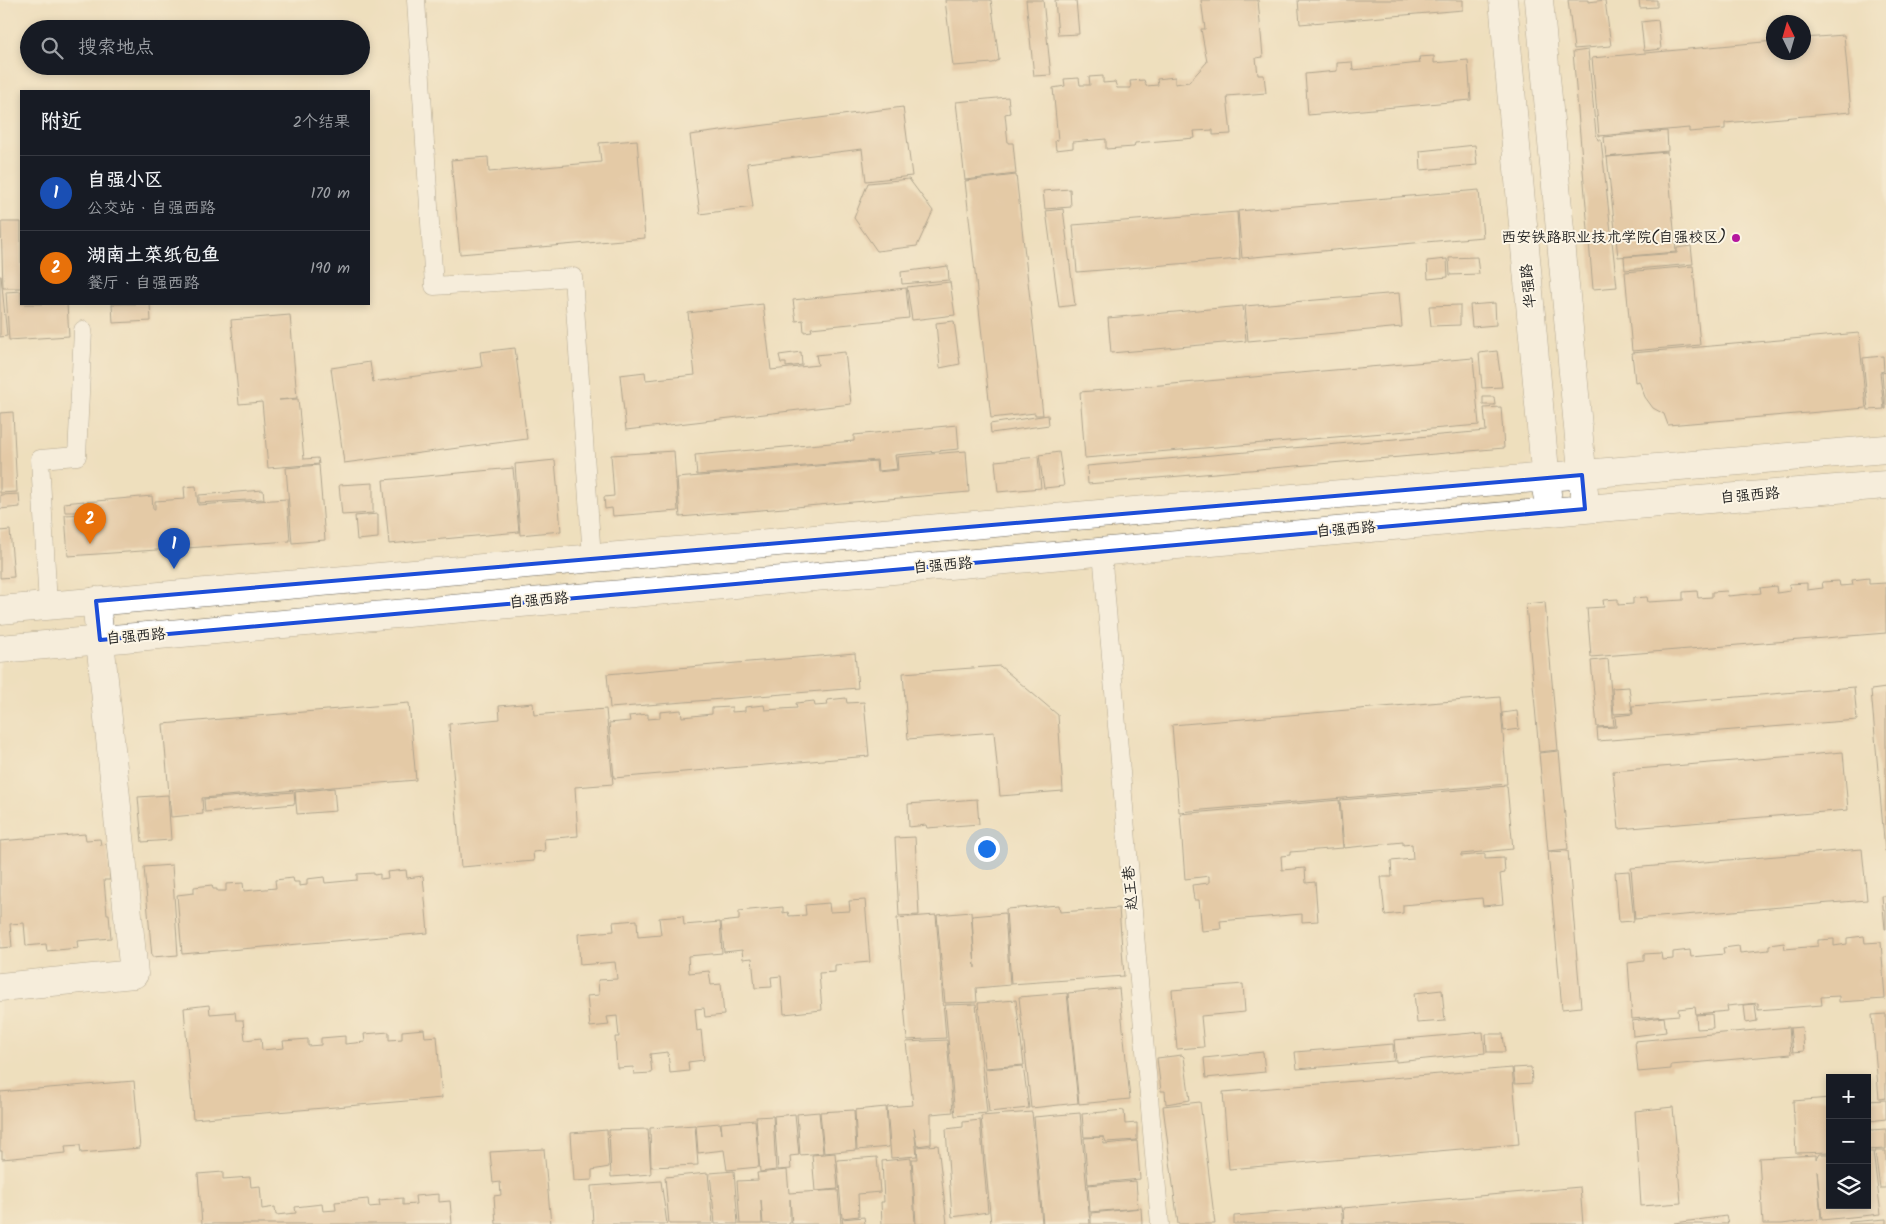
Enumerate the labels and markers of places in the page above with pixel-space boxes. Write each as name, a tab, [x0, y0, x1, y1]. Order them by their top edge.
place label: 西安铁路职业技术学院(自强校区)	[1501, 226, 1726, 250]
marker: 西安铁路职业技术学院(自强校区)	[1730, 232, 1742, 244]
pin: 2	[74, 503, 106, 544]
pin: 1	[158, 528, 190, 569]

